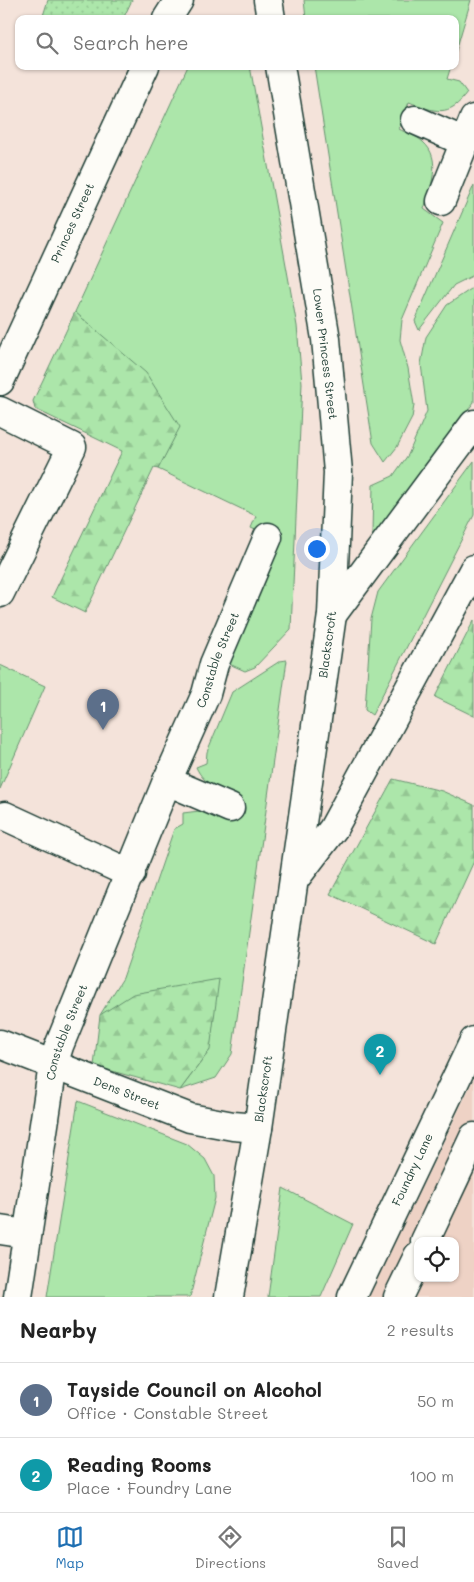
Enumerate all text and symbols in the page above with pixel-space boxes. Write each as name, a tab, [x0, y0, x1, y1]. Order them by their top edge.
search box	[15, 15, 459, 70]
icon: search	[33, 29, 61, 57]
text: Search here	[73, 30, 189, 55]
street label: Princes Street	[47, 180, 97, 265]
street label: Lower Princess Street	[310, 287, 342, 420]
your location	[304, 536, 330, 562]
street label: Constable Street	[192, 609, 242, 710]
street label: Blackscroft	[314, 611, 339, 679]
pin: 1	[87, 689, 119, 730]
street label: Constable Street	[42, 981, 90, 1081]
pin: 2	[364, 1034, 396, 1075]
street label: Blackscroft	[250, 1054, 275, 1123]
street label: Dens Street	[91, 1072, 163, 1113]
street label: Foundry Lane	[388, 1130, 436, 1208]
map controls	[414, 1237, 459, 1282]
button: locate	[414, 1237, 459, 1282]
text: Nearby	[20, 1316, 97, 1343]
text: 2 results	[387, 1319, 454, 1340]
text: Tayside Council on Alcohol	[67, 1377, 322, 1402]
text: 1	[32, 1390, 40, 1411]
text: 50 m	[417, 1390, 454, 1411]
text: Office · Constable Street	[67, 1402, 268, 1423]
text: Reading Rooms	[67, 1452, 212, 1477]
text: 2	[32, 1465, 40, 1486]
text: 100 m	[409, 1465, 454, 1486]
text: Place · Foundry Lane	[67, 1477, 232, 1498]
tab: Map	[55, 1523, 84, 1572]
tab: Directions	[195, 1523, 266, 1572]
tab: Saved	[377, 1523, 419, 1572]

